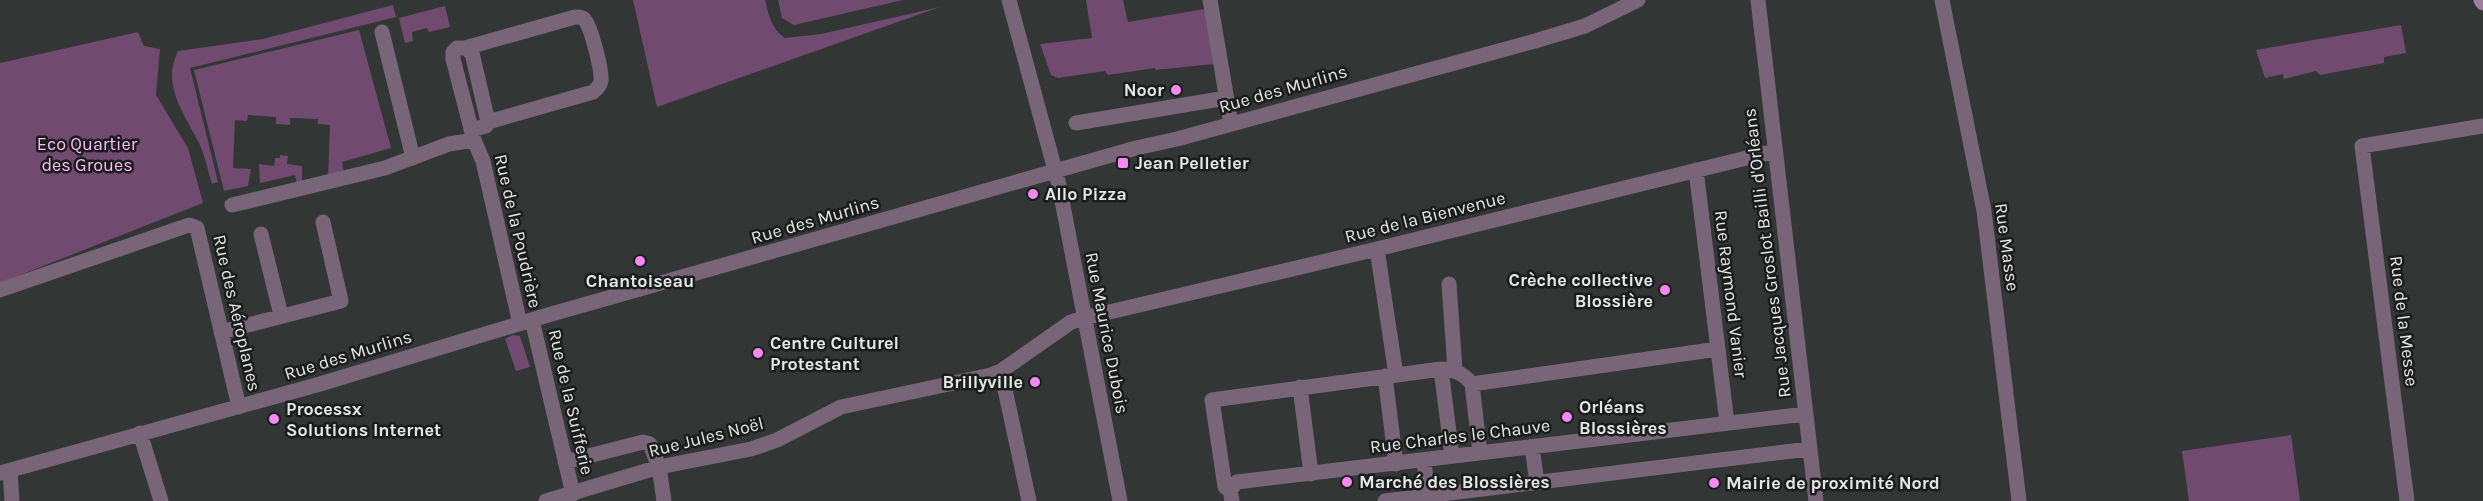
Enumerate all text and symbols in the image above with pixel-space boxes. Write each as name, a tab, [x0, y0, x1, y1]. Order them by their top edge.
street label: Rue des Murlins	[1216, 60, 1350, 118]
place label: Noor	[1124, 79, 1164, 101]
marker: Noor	[1169, 83, 1183, 97]
street label: Rue Jacques Groslot Bailli d'Orléans	[1738, 107, 1796, 399]
park label: Eco Quartier des Groues	[37, 133, 138, 176]
street label: Rue de la Poudrière	[490, 152, 546, 310]
place label: Jean Pelletier	[1135, 152, 1249, 174]
marker: Jean Pelletier	[1116, 156, 1130, 170]
place label: Allo Pizza	[1045, 183, 1127, 205]
street label: Rue de la Bienvenue	[1342, 186, 1508, 248]
marker: Allo Pizza	[1026, 187, 1040, 201]
street label: Rue des Murlins	[748, 191, 882, 249]
street label: Rue Masse	[1990, 202, 2024, 292]
street label: Rue Raymond Vanier	[1710, 209, 1752, 380]
street label: Rue des Aéroplanes	[208, 233, 266, 393]
street label: Rue Maurice Dubois	[1081, 250, 1133, 416]
marker: Chantoiseau	[633, 254, 647, 268]
street label: Rue de la Messe	[2385, 254, 2423, 388]
place label: Crèche collective Blossière	[1509, 269, 1653, 312]
place label: Chantoiseau	[586, 270, 694, 292]
marker: Crèche collective Blossière	[1658, 283, 1672, 297]
street label: Rue des Murlins	[281, 325, 415, 385]
street label: Rue de la Suifferie	[544, 327, 598, 477]
place label: Centre Culturel Protestant	[770, 332, 899, 375]
marker: Centre Culturel Protestant	[751, 346, 765, 360]
place label: Brillyville	[943, 371, 1023, 393]
marker: Brillyville	[1028, 375, 1042, 389]
place label: Orléans Blossières	[1579, 396, 1667, 439]
place label: Processx Solutions Internet	[286, 398, 441, 441]
marker: Orléans Blossières	[1560, 410, 1574, 424]
marker: Processx Solutions Internet	[267, 412, 281, 426]
street label: Rue Jules Noël	[646, 412, 766, 462]
street label: Rue Charles le Chauve	[1369, 414, 1551, 458]
place label: Marché des Blossières	[1359, 471, 1550, 493]
place label: Mairie de proximité Nord	[1726, 472, 1940, 494]
marker: Marché des Blossières	[1340, 475, 1354, 489]
marker: Mairie de proximité Nord	[1707, 476, 1721, 490]

